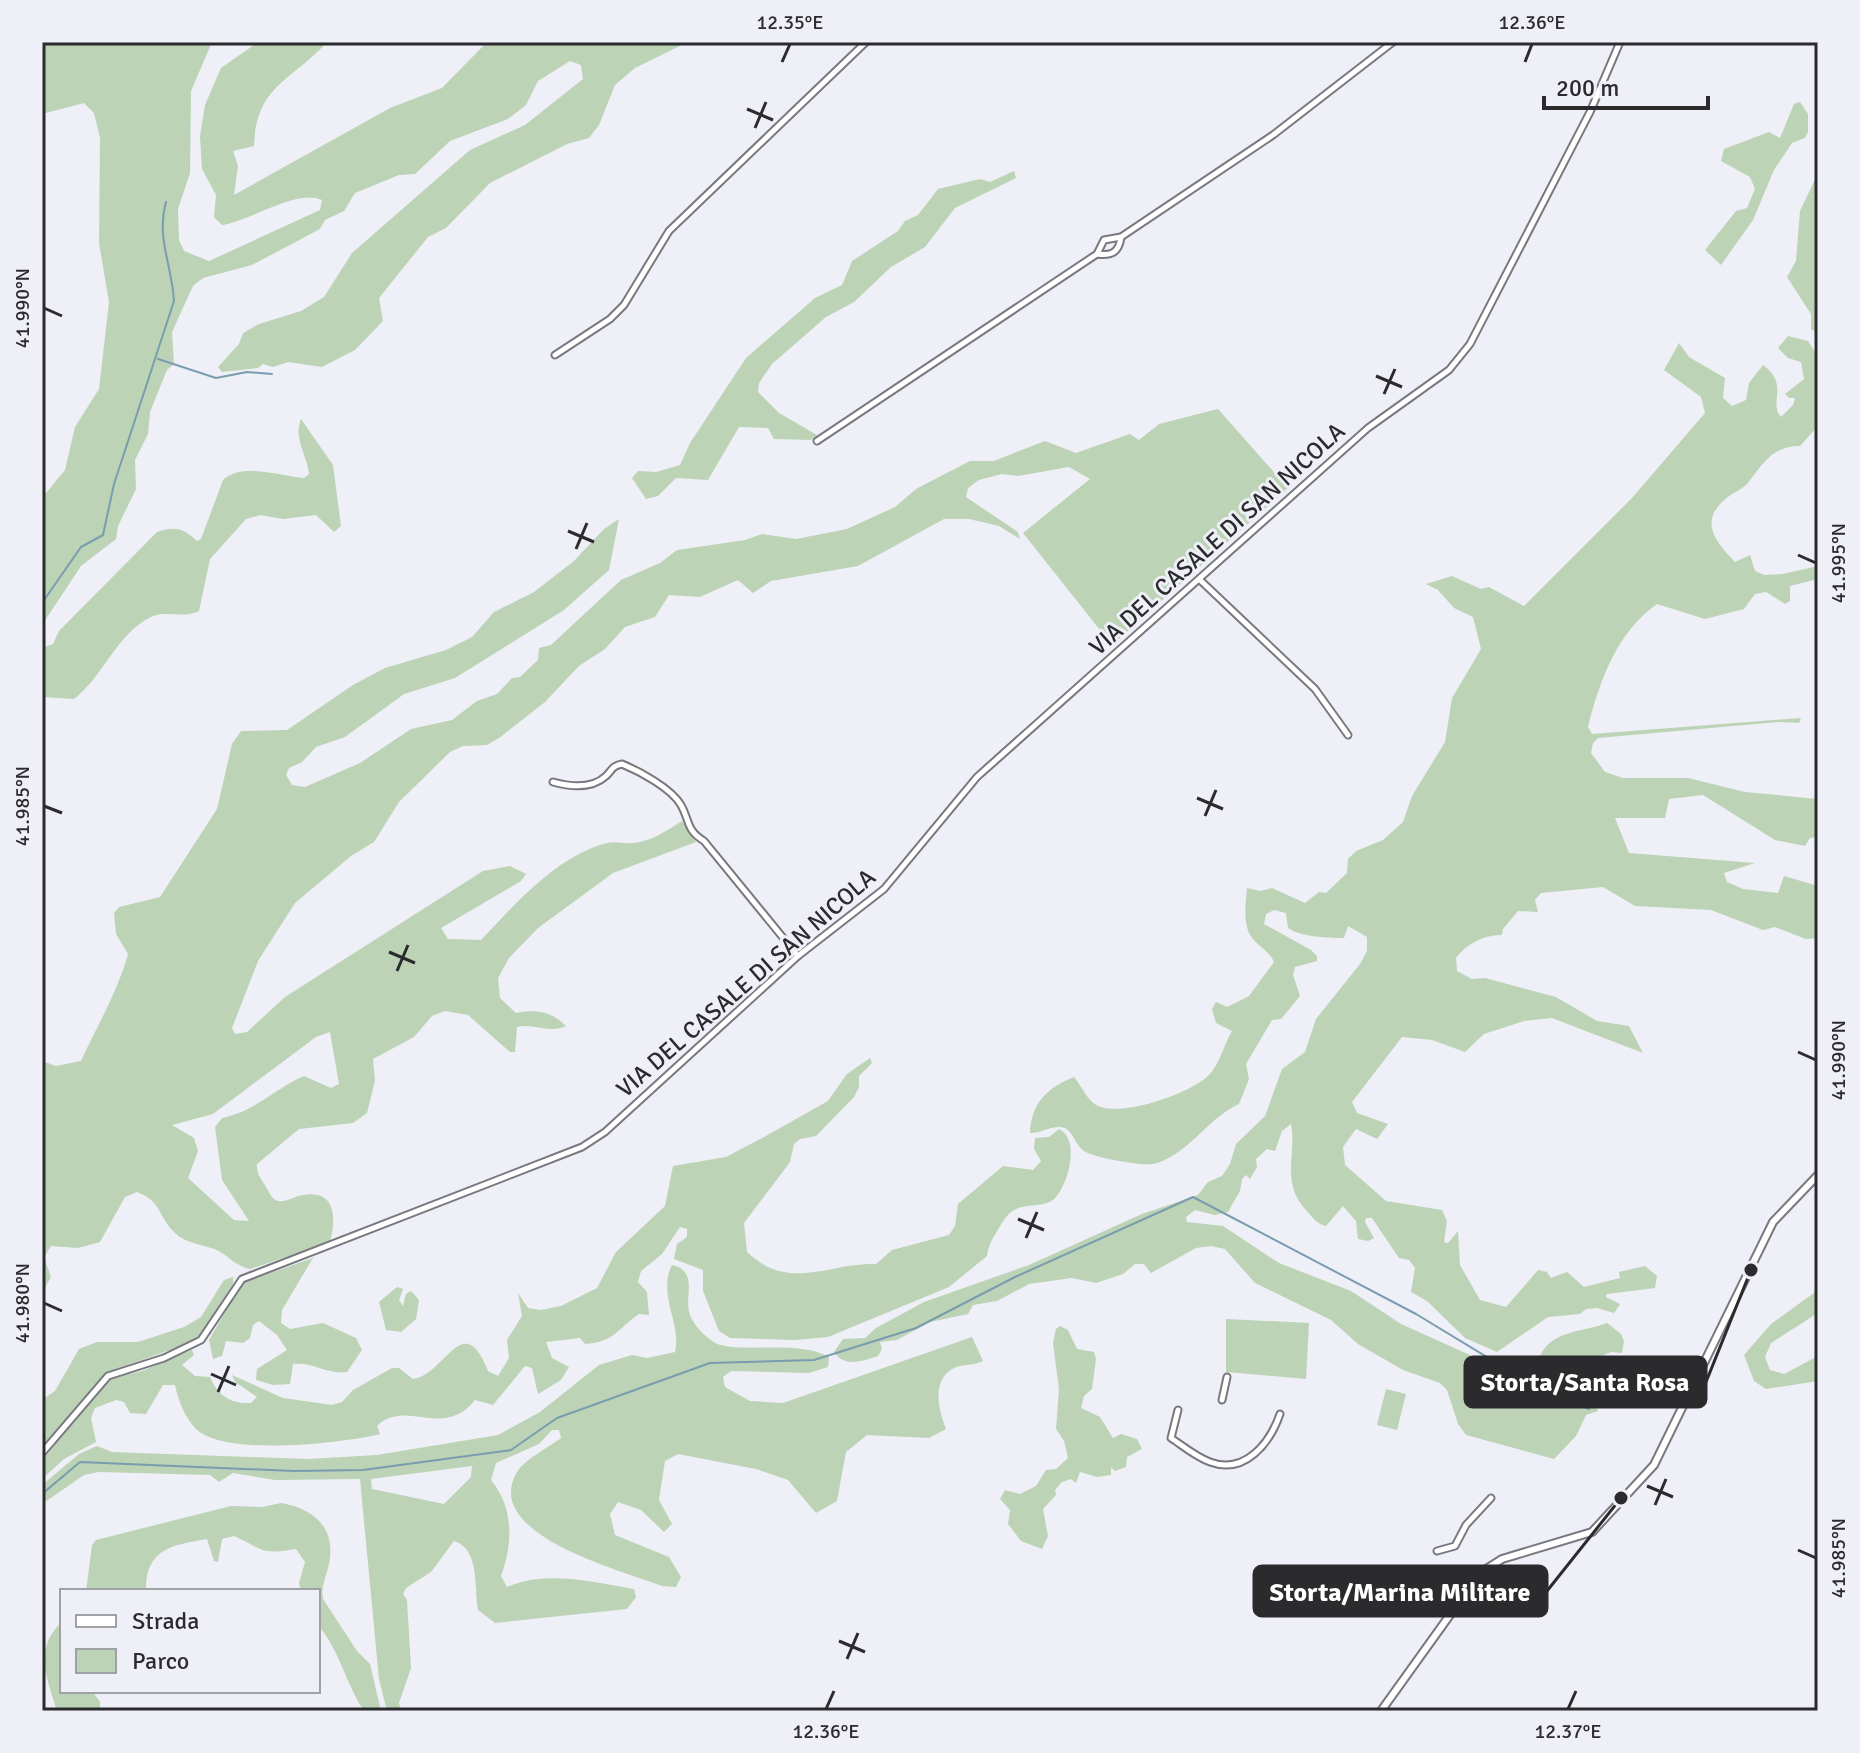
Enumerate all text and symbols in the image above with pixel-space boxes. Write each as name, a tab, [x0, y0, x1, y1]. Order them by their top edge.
text: 12.35°E	[756, 10, 824, 35]
text: 12.36°E	[1498, 10, 1566, 35]
scale bar	[1544, 60, 1708, 110]
text: 200 m	[1556, 73, 1619, 103]
text: 41.990°N	[10, 268, 35, 348]
street label: VIA DEL CASALE DI SAN NICOLA	[1083, 416, 1351, 662]
text: 41.995°N	[1826, 523, 1851, 603]
text: 41.985°N	[10, 766, 35, 846]
street label: VIA DEL CASALE DI SAN NICOLA	[610, 862, 882, 1104]
text: 41.990°N	[1826, 1020, 1851, 1100]
text: 41.980°N	[10, 1263, 35, 1343]
callout: Storta/Santa Rosa	[1465, 1357, 1706, 1407]
text: Storta/Santa Rosa	[1481, 1367, 1689, 1399]
text: 41.985°N	[1826, 1518, 1851, 1598]
callout: Storta/Marina Militare	[1254, 1566, 1547, 1616]
text: Storta/Marina Militare	[1270, 1577, 1531, 1609]
legend	[60, 1589, 320, 1693]
text: Strada	[132, 1606, 199, 1636]
text: Parco	[132, 1646, 189, 1676]
text: 12.36°E	[792, 1719, 860, 1744]
text: 12.37°E	[1534, 1719, 1602, 1744]

